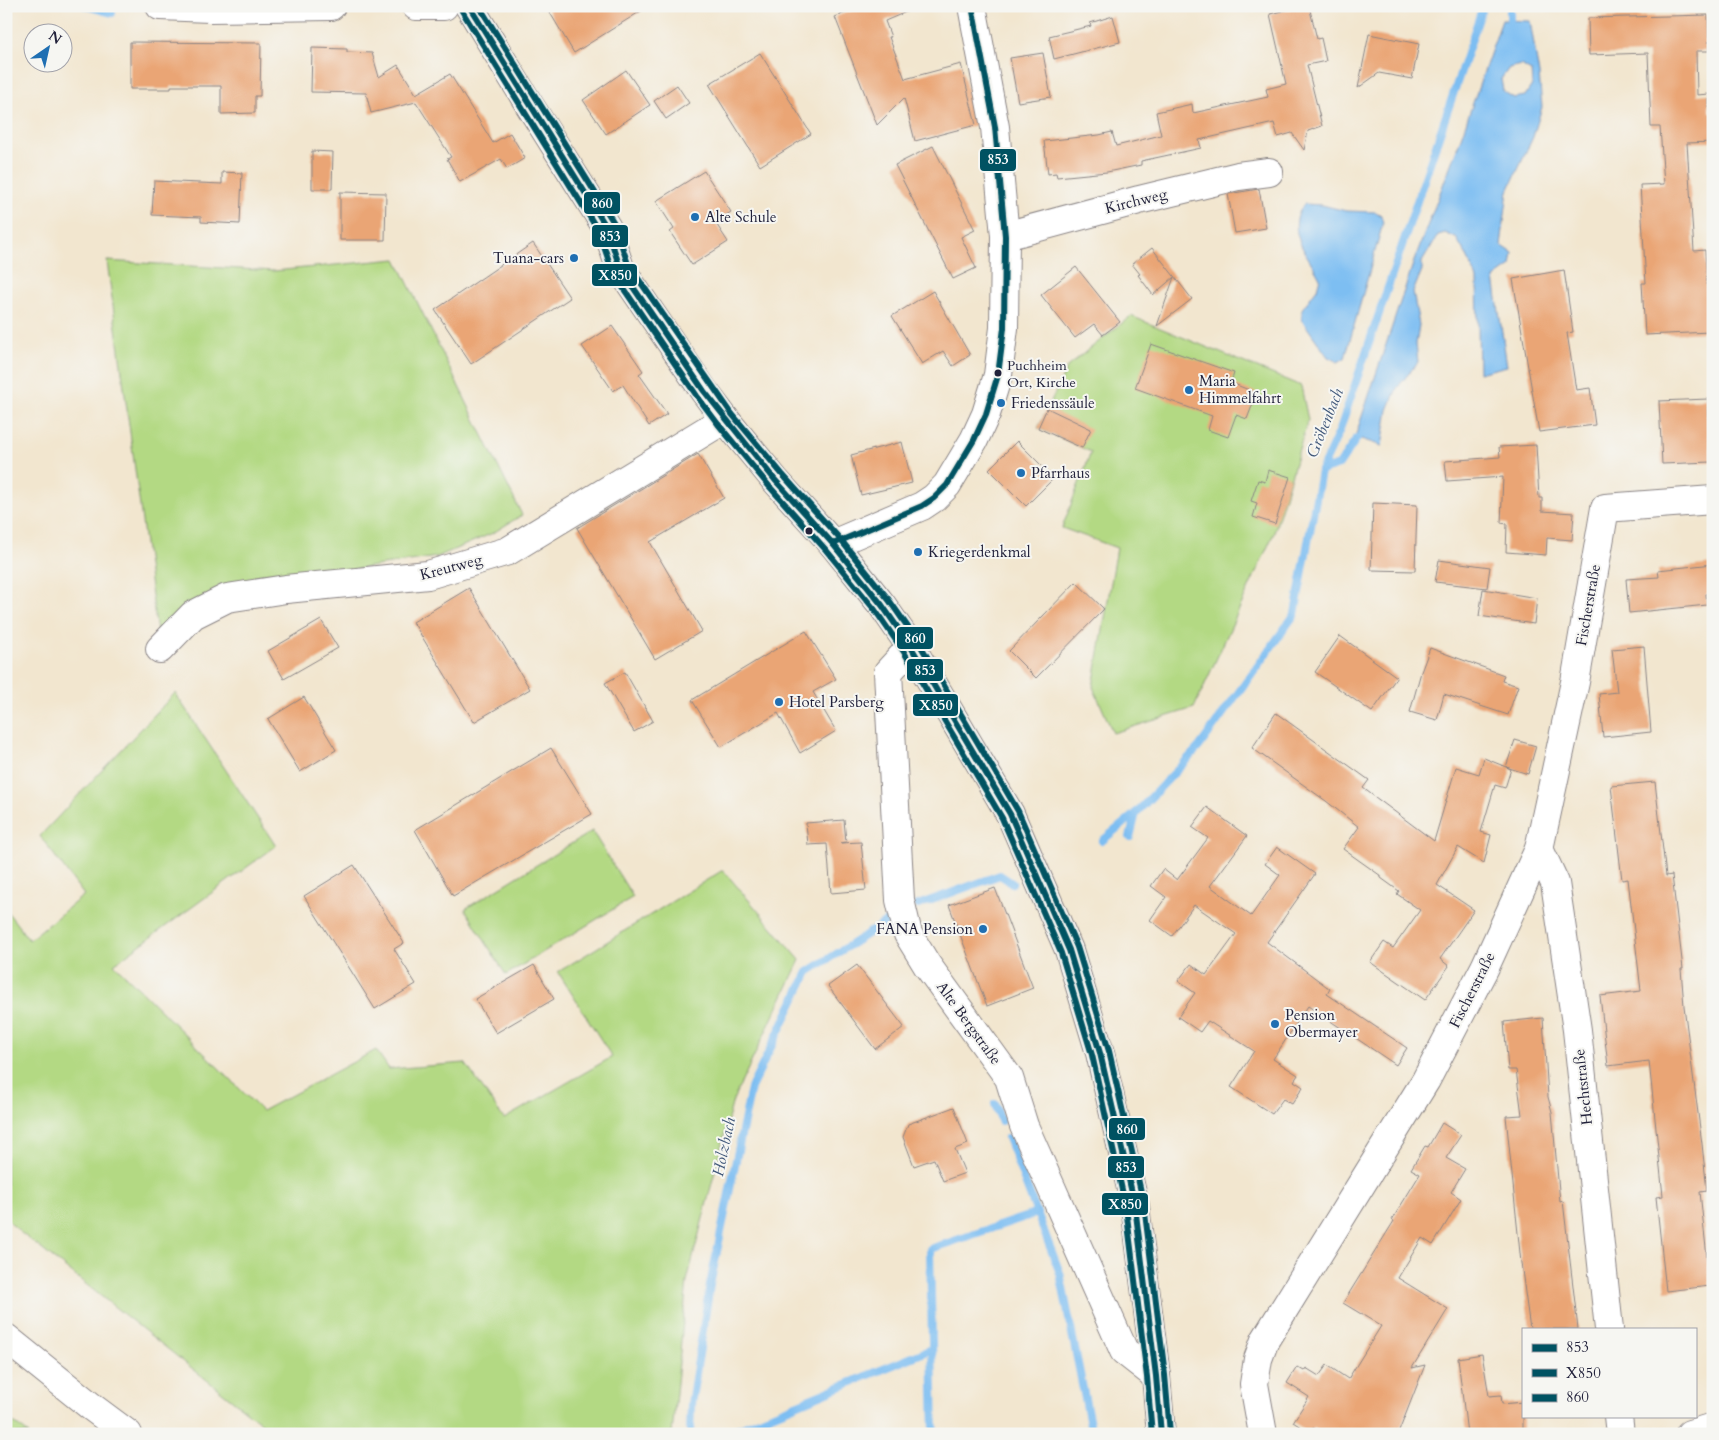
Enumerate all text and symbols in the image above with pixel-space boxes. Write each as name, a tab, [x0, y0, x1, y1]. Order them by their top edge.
north arrow	[22, 22, 72, 72]
text: N	[45, 26, 65, 49]
line badge: 853	[979, 148, 1017, 172]
text: 853	[987, 150, 1009, 169]
street label: Kirchweg	[1103, 184, 1170, 218]
line badge: 860	[583, 191, 621, 215]
text: 860	[591, 194, 613, 213]
place label: Alte Schule	[705, 207, 777, 227]
marker: Alte Schule	[689, 211, 701, 223]
line badge: 853	[591, 224, 629, 248]
text: 853	[599, 227, 621, 246]
place label: Tuana-cars	[493, 248, 564, 268]
marker: Tuana-cars	[568, 252, 580, 264]
line badge: X850	[591, 263, 638, 287]
text: X850	[598, 266, 632, 285]
place label: Puchheim Ort, Kirche	[1007, 356, 1076, 392]
marker: Puchheim Ort, Kirche	[993, 368, 1003, 378]
place label: Maria Himmelfahrt	[1199, 371, 1282, 408]
marker: Maria Himmelfahrt	[1183, 384, 1195, 396]
water label: Gröbenbach	[1301, 385, 1349, 461]
place label: Friedenssäule	[1011, 393, 1095, 413]
marker: Friedenssäule	[995, 397, 1007, 409]
place label: Pfarrhaus	[1031, 463, 1090, 483]
marker: Pfarrhaus	[1015, 467, 1027, 479]
unlabelled marker	[804, 526, 814, 536]
place label: Kriegerdenkmal	[928, 542, 1031, 562]
marker: Kriegerdenkmal	[912, 546, 924, 558]
street label: Kreutweg	[418, 549, 485, 585]
street label: Fischerstraße	[1571, 562, 1605, 647]
line badge: 860	[896, 626, 934, 650]
text: 860	[904, 629, 926, 648]
line badge: 853	[906, 658, 944, 682]
text: 853	[914, 661, 936, 680]
place label: Hotel Parsberg	[789, 692, 884, 712]
line badge: X850	[912, 693, 959, 717]
marker: Hotel Parsberg	[773, 696, 785, 708]
text: X850	[919, 696, 953, 715]
place label: FANA Pension	[876, 919, 973, 939]
marker: FANA Pension	[977, 923, 989, 935]
street label: Fischerstraße	[1444, 949, 1500, 1031]
street label: Alte Bergstraße	[932, 977, 1006, 1069]
place label: Pension Obermayer	[1285, 1005, 1358, 1042]
marker: Pension Obermayer	[1269, 1018, 1281, 1030]
street label: Hechtstraße	[1569, 1048, 1597, 1126]
water label: Holzbach	[707, 1115, 741, 1179]
line badge: 860	[1108, 1117, 1146, 1141]
text: 860	[1116, 1120, 1138, 1139]
line badge: 853	[1107, 1155, 1145, 1179]
text: 853	[1115, 1158, 1137, 1177]
line badge: X850	[1101, 1192, 1149, 1216]
text: X850	[1108, 1195, 1142, 1214]
legend	[1522, 1328, 1696, 1418]
text: 853	[1566, 1337, 1589, 1357]
text: X850	[1566, 1363, 1601, 1383]
text: 860	[1566, 1387, 1589, 1407]

